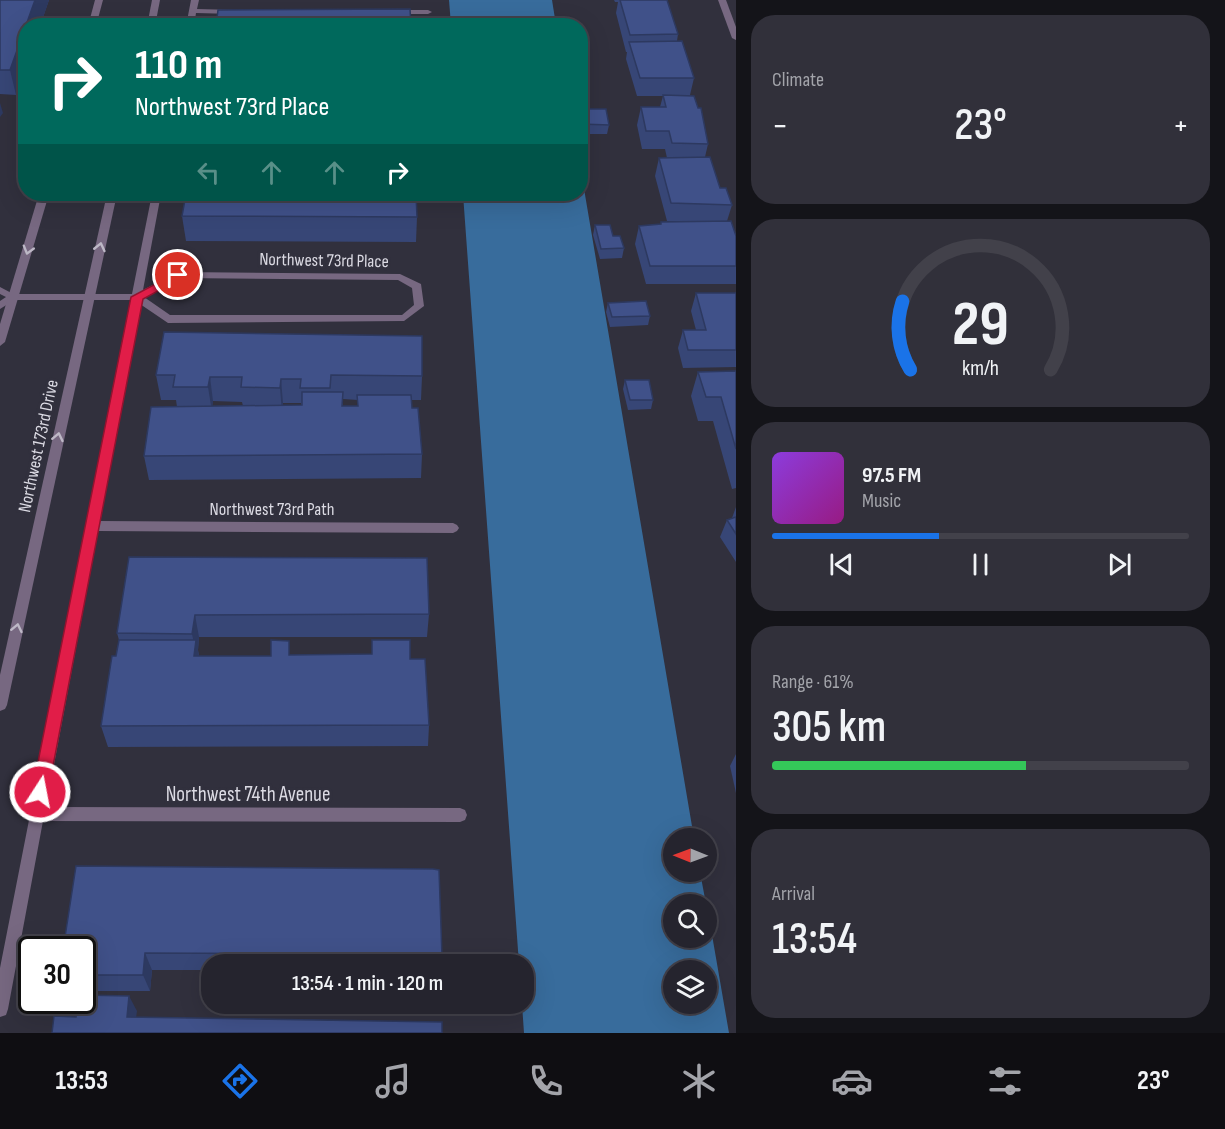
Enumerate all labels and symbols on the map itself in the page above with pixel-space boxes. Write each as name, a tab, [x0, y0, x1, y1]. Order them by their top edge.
one-way arrow	[93, 242, 106, 252]
one-way arrow	[22, 245, 35, 255]
pin	[152, 249, 203, 300]
street label: Northwest 73rd Place	[259, 249, 389, 272]
street label: Northwest 173rd Drive	[14, 378, 63, 514]
one-way arrow	[51, 432, 64, 442]
street label: Northwest 73rd Path	[210, 499, 334, 520]
one-way arrow	[10, 623, 23, 633]
position arrow	[8, 760, 72, 824]
street label: Northwest 74th Avenue	[166, 782, 330, 807]
north arrow	[663, 828, 717, 882]
speed limit sign: 30	[18, 936, 96, 1014]

